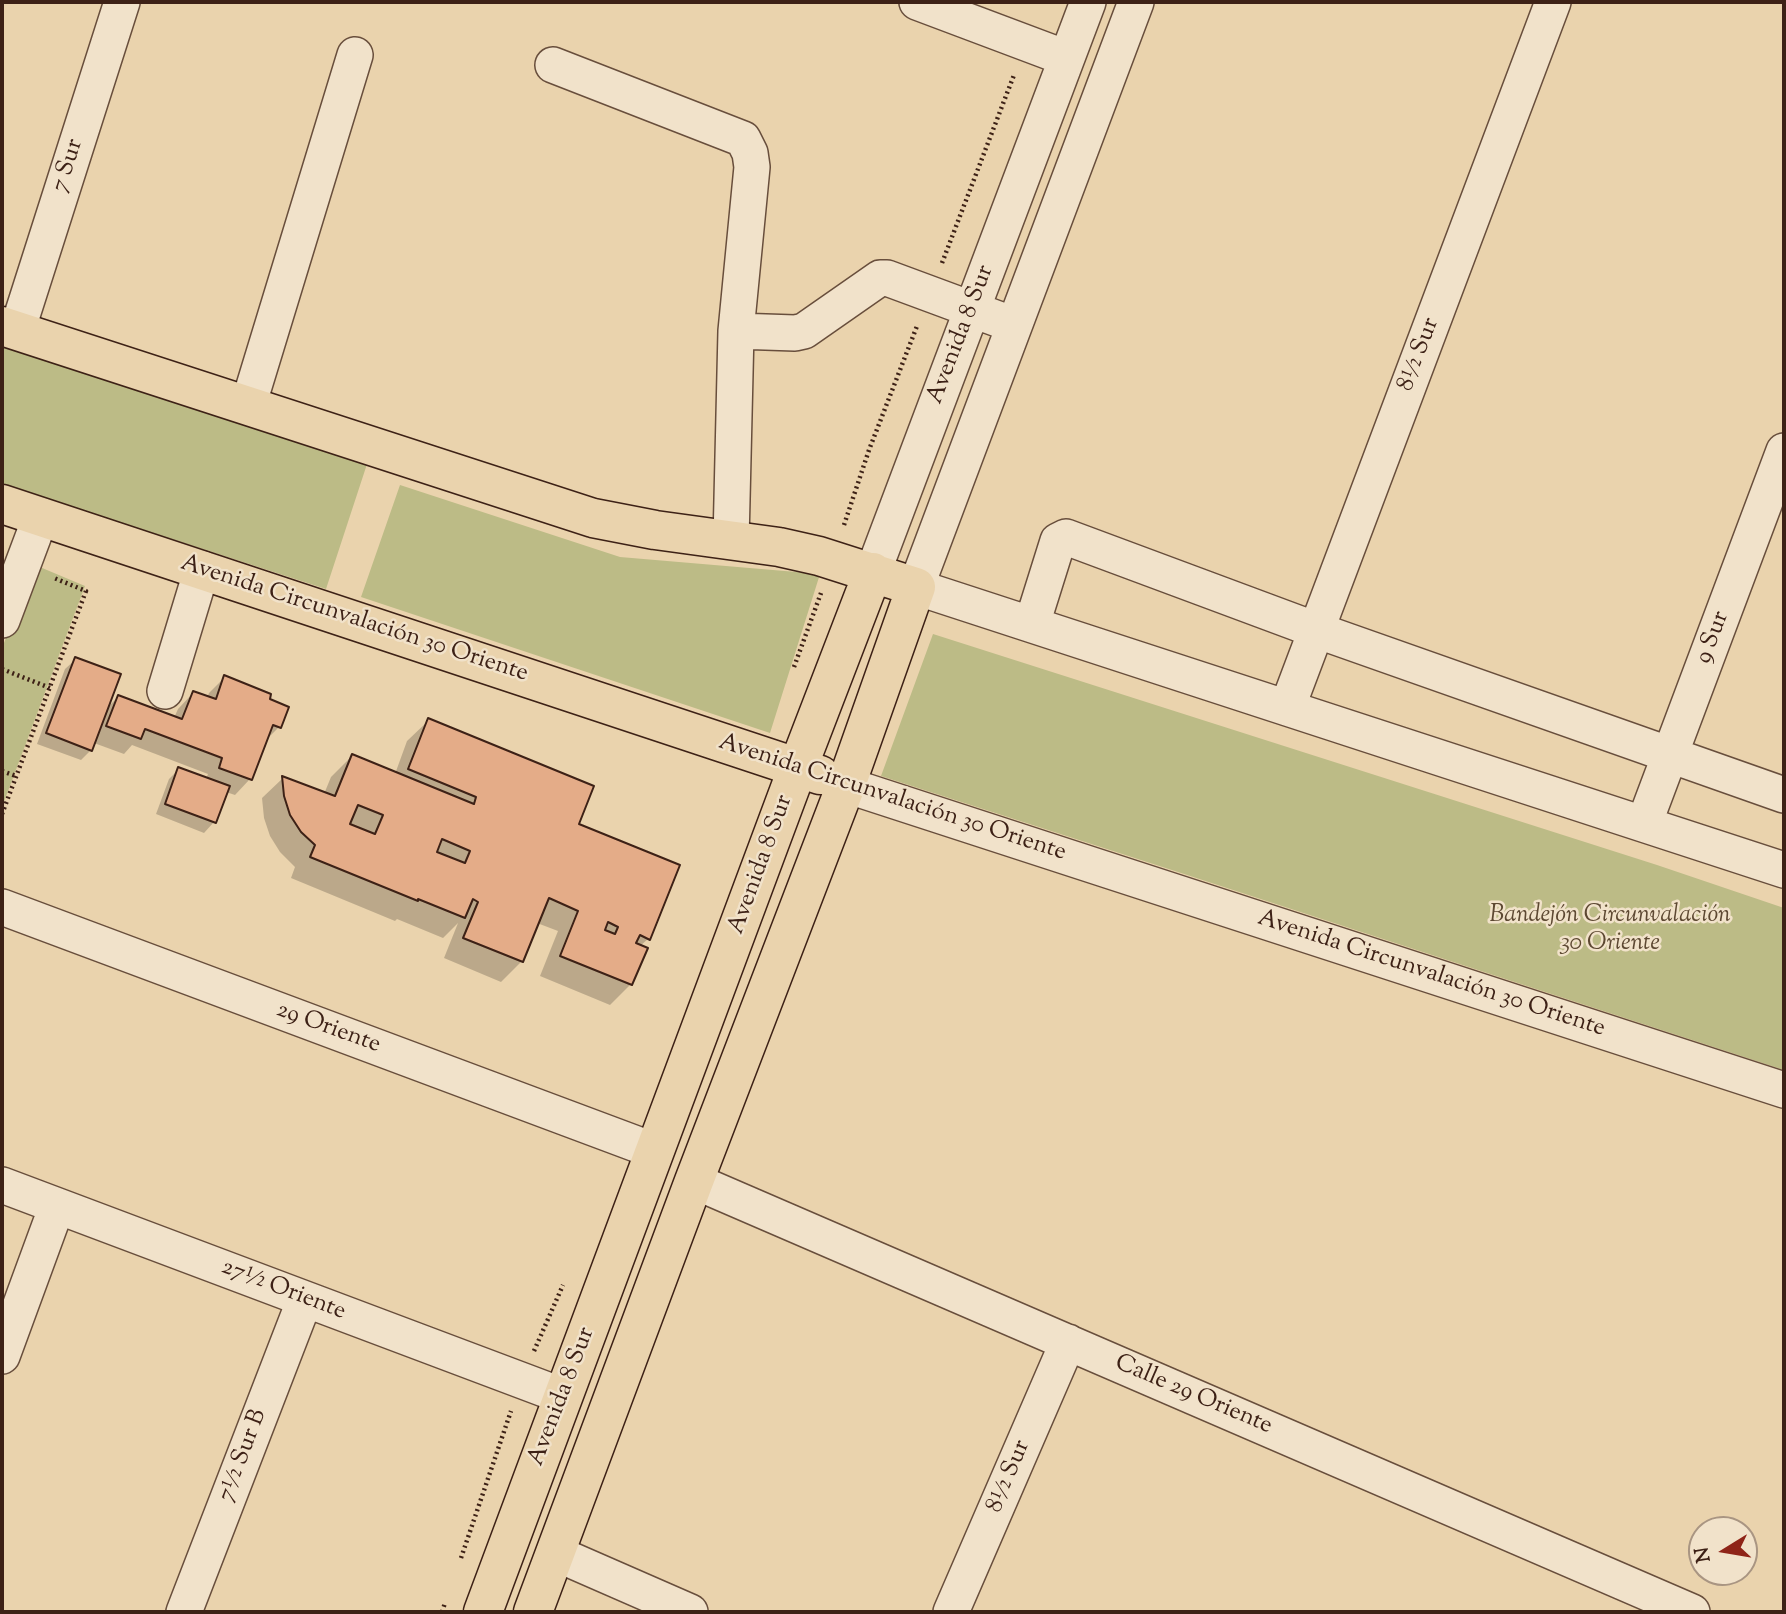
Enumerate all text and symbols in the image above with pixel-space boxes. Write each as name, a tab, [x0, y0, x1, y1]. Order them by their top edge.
street label: 7 Sur	[47, 136, 91, 196]
street label: Avenida 8 Sur	[922, 262, 1002, 408]
street label: 8½ Sur	[1393, 314, 1447, 396]
street label: Avenida Circunvalación 30 Oriente	[177, 550, 531, 690]
street label: 9 Sur	[1691, 608, 1737, 668]
street label: Avenida Circunvalación 30 Oriente	[715, 729, 1069, 869]
street label: Avenida 8 Sur	[723, 791, 801, 939]
park label: Bandejón Circunvalación 30 Oriente	[1489, 903, 1731, 959]
street label: Avenida Circunvalación 30 Oriente	[1254, 905, 1608, 1045]
street label: 29 Oriente	[272, 997, 384, 1061]
street label: 27½ Oriente	[217, 1254, 349, 1328]
street label: Avenida 8 Sur	[523, 1324, 603, 1470]
street label: Calle 29 Oriente	[1110, 1350, 1276, 1442]
street label: 7½ Sur B	[213, 1406, 275, 1506]
street label: 8½ Sur	[982, 1436, 1038, 1518]
north arrow	[1688, 1516, 1758, 1586]
text: N	[1689, 1545, 1719, 1565]

